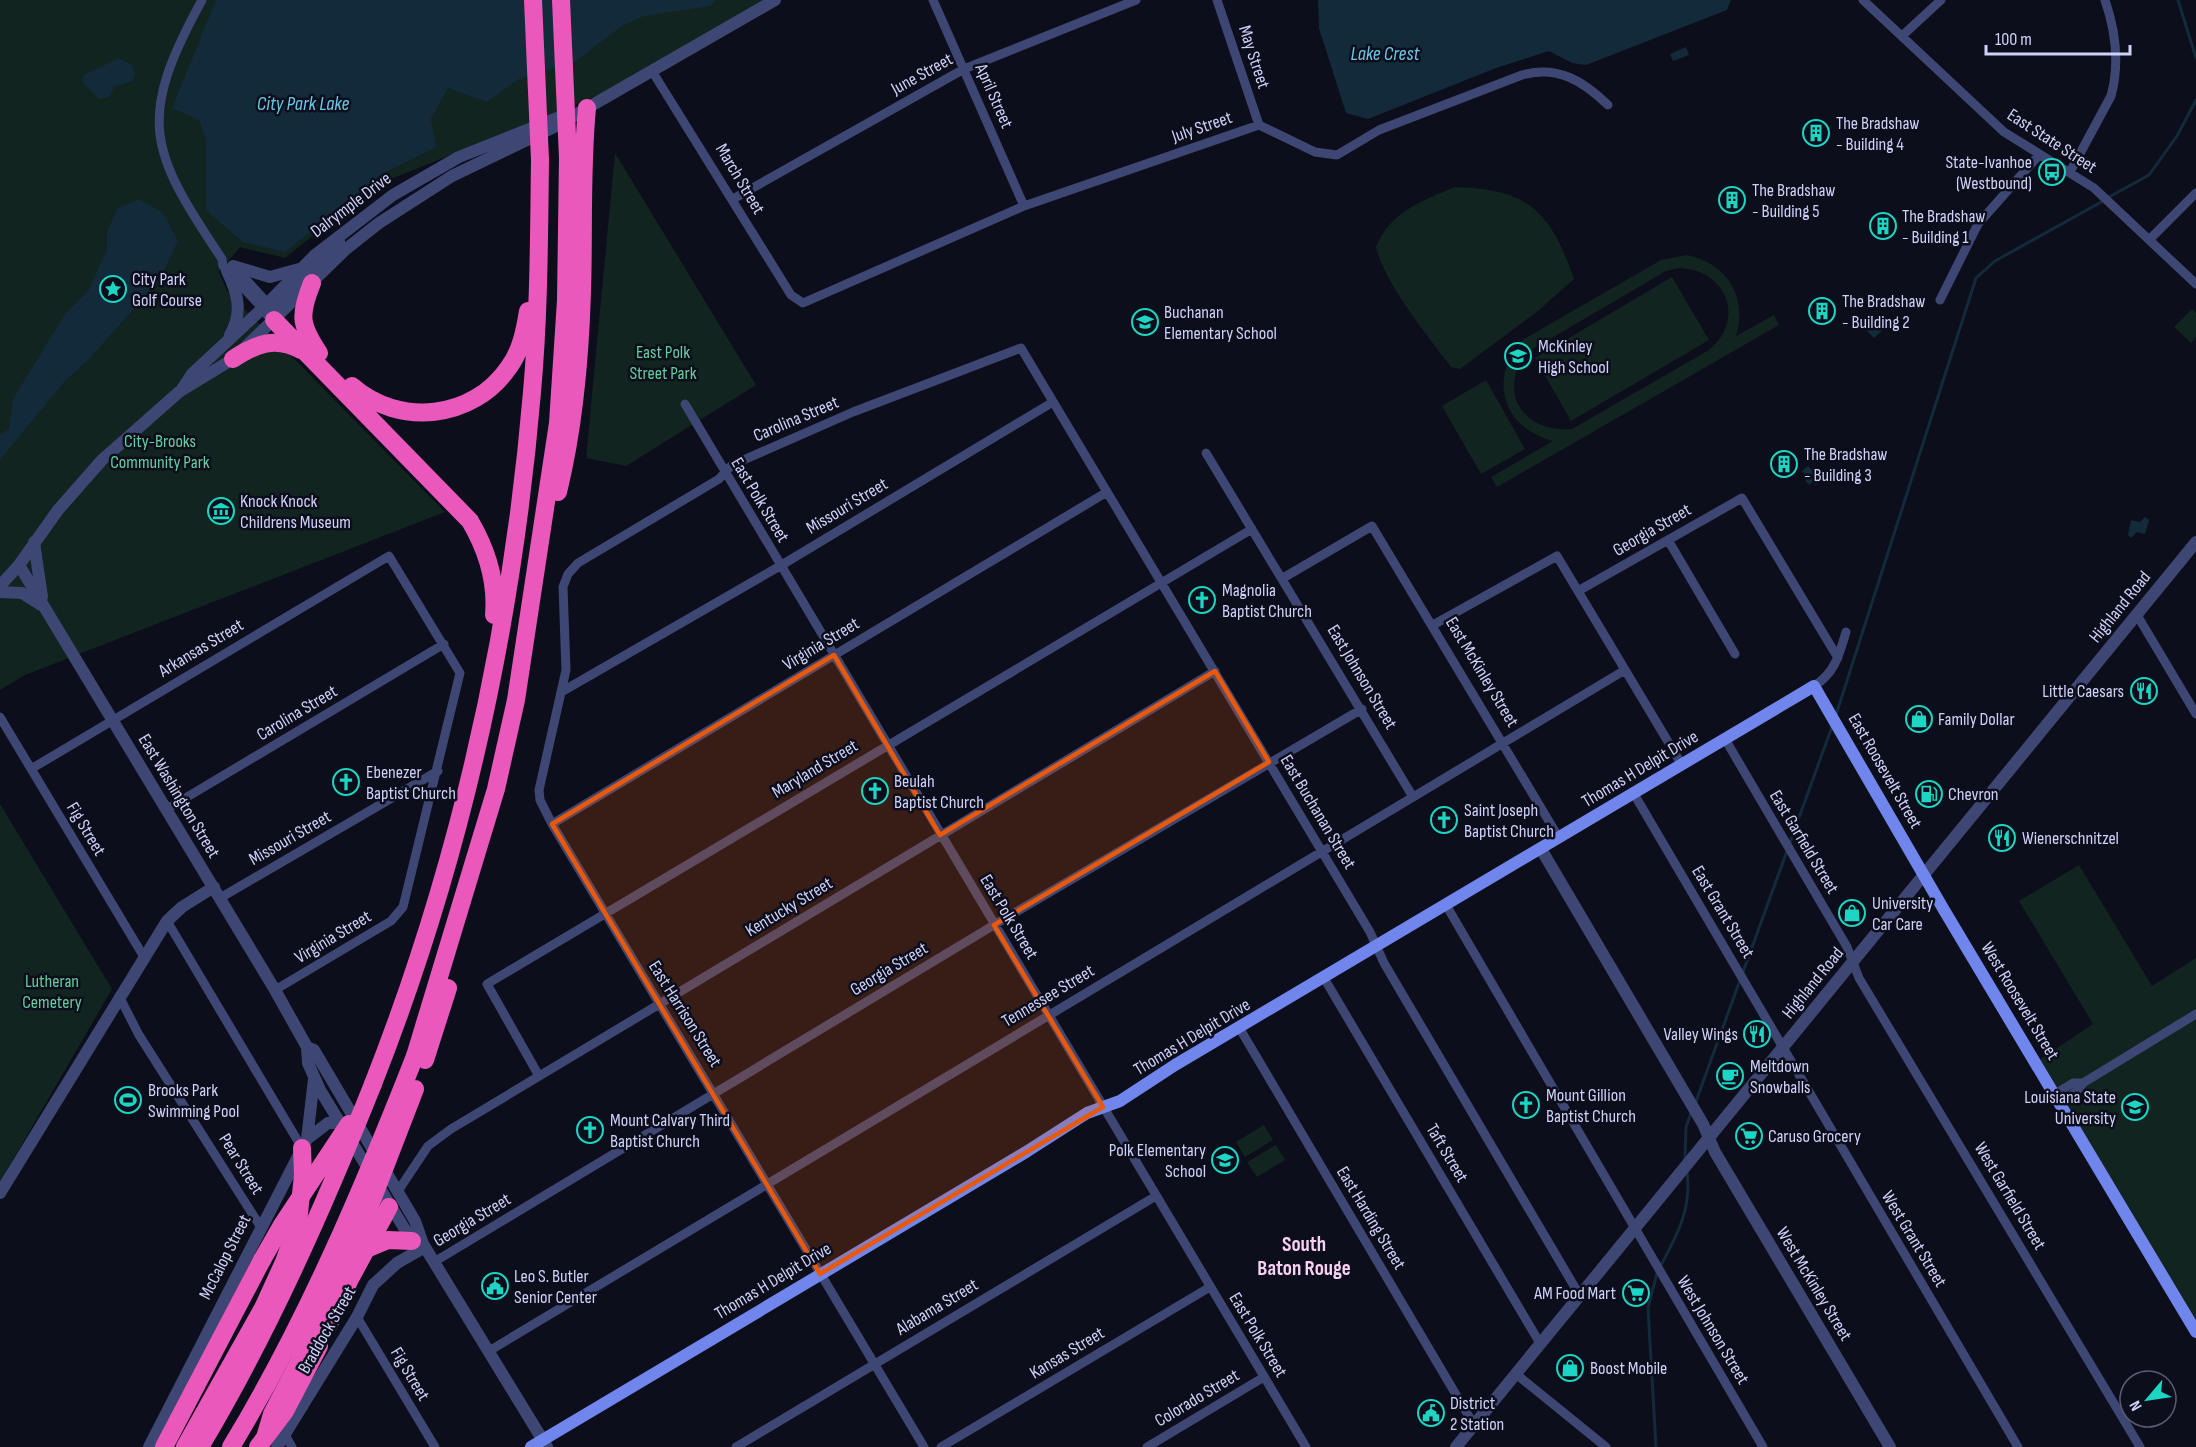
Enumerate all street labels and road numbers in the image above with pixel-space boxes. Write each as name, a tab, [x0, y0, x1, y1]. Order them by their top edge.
street label: May Street	[1234, 23, 1274, 92]
street label: June Street	[887, 48, 957, 100]
street label: April Street	[970, 60, 1018, 132]
street label: East State Street	[2003, 104, 2101, 178]
street label: July Street	[1168, 107, 1235, 147]
street label: March Street	[711, 140, 769, 218]
street label: Dalrymple Drive	[307, 168, 395, 242]
street label: Carolina Street	[750, 392, 842, 446]
street label: East Polk Street	[727, 454, 794, 547]
street label: Missouri Street	[803, 473, 892, 538]
street label: Georgia Street	[1609, 499, 1695, 561]
street label: Highland Road	[2085, 567, 2155, 647]
street label: Virginia Street	[779, 613, 863, 675]
street label: East McKinley Street	[1441, 613, 1523, 731]
street label: Arkansas Street	[154, 614, 248, 682]
street label: East Johnson Street	[1323, 621, 1402, 733]
street label: Carolina Street	[253, 680, 342, 745]
street label: East Roosevelt Street	[1844, 710, 1927, 833]
street label: Thomas H Delpit Drive	[1578, 726, 1702, 812]
street label: East Washington Street	[134, 730, 225, 862]
street label: Maryland Street	[768, 735, 862, 803]
street label: East Buchanan Street	[1276, 751, 1361, 873]
street label: East Garfield Street	[1765, 786, 1843, 898]
street label: Fig Street	[62, 799, 110, 860]
street label: Missouri Street	[245, 806, 335, 870]
street label: East Grant Street	[1687, 862, 1759, 962]
street label: East Polk Street	[976, 871, 1043, 964]
street label: Kentucky Street	[742, 873, 837, 941]
street label: Virginia Street	[291, 906, 375, 968]
street label: Georgia Street	[846, 937, 932, 1000]
street label: West Roosevelt Street	[1977, 938, 2064, 1064]
street label: Highland Road	[1778, 943, 1848, 1023]
street label: East Harrison Street	[644, 957, 726, 1071]
street label: Tennessee Street	[998, 960, 1098, 1032]
street label: Thomas H Delpit Drive	[1130, 994, 1254, 1080]
street label: Taft Street	[1421, 1120, 1473, 1187]
street label: Pear Street	[214, 1130, 268, 1199]
street label: West Garfield Street	[1970, 1139, 2051, 1254]
street label: East Harding Street	[1332, 1163, 1410, 1274]
street label: West Grant Street	[1877, 1187, 1951, 1291]
street label: Georgia Street	[429, 1188, 515, 1251]
street label: McCalop Street	[195, 1211, 256, 1303]
street label: West McKinley Street	[1772, 1223, 1856, 1345]
street label: Thomas H Delpit Drive	[711, 1238, 835, 1324]
street label: West Johnson Street	[1672, 1272, 1754, 1388]
street label: Alabama Street	[891, 1274, 982, 1340]
street label: Braddock Street	[294, 1282, 361, 1377]
street label: East Polk Street	[1225, 1289, 1292, 1382]
street label: Kansas Street	[1026, 1322, 1109, 1383]
street label: Fig Street	[386, 1344, 434, 1405]
street label: Colorado Street	[1151, 1364, 1243, 1431]

